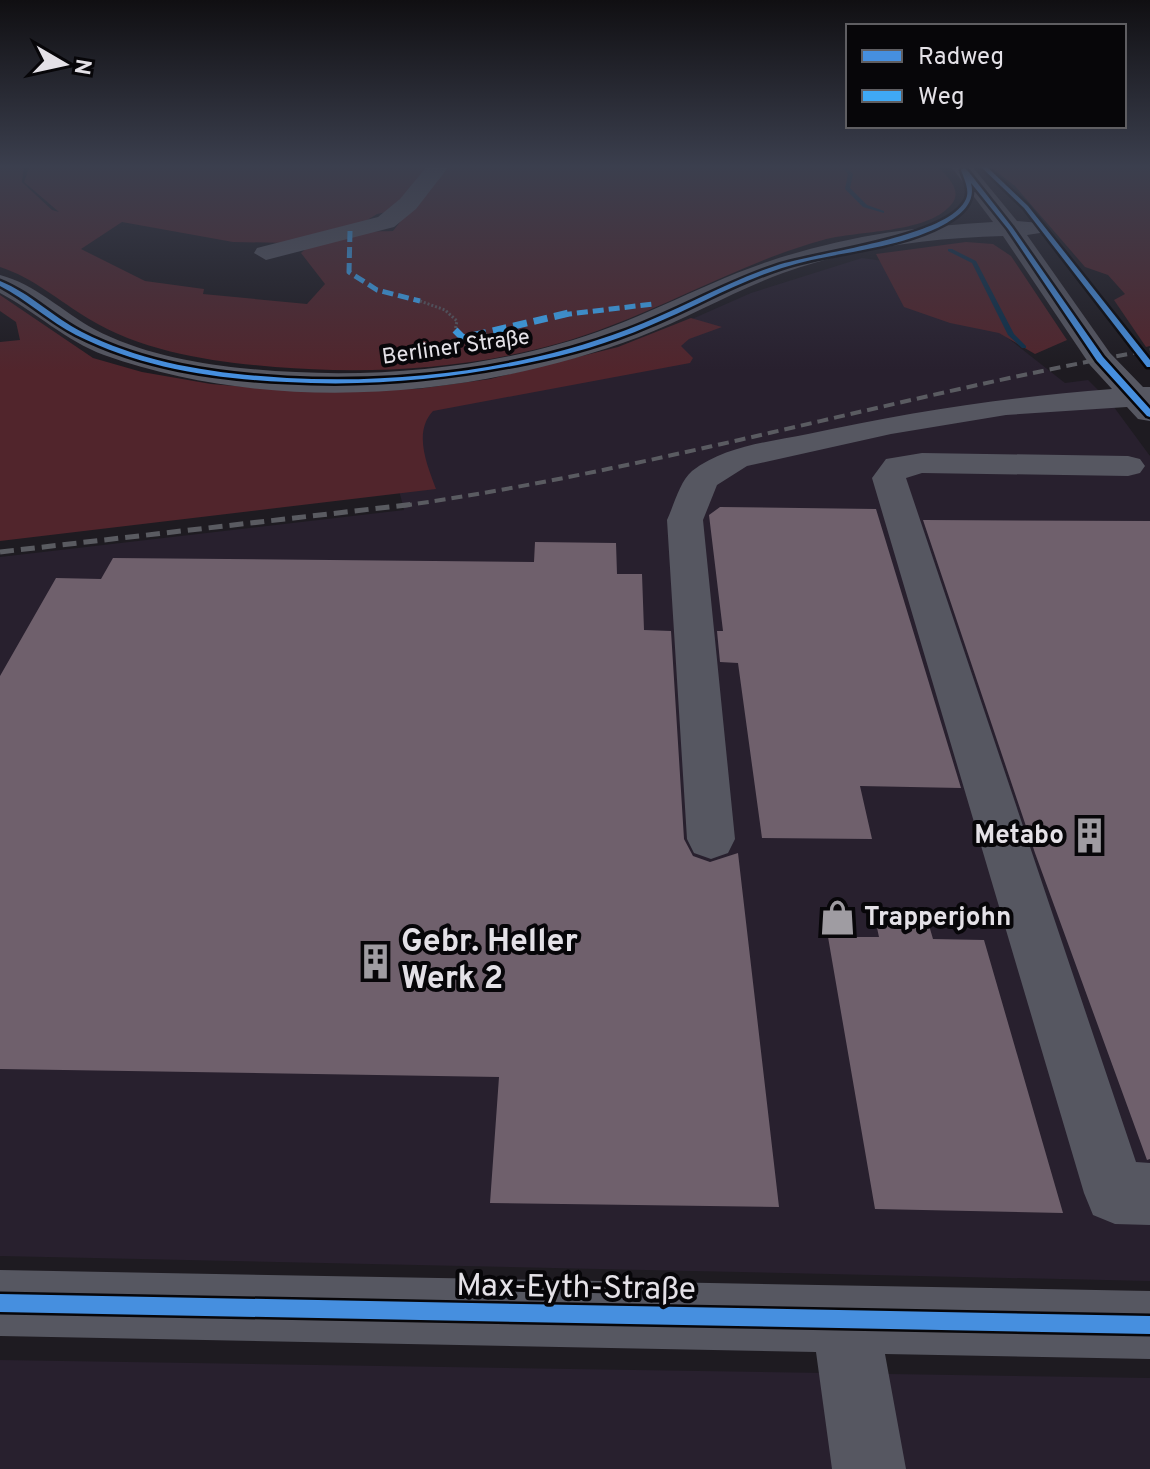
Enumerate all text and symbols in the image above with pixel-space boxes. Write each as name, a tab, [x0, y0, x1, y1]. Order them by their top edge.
north arrow	[24, 24, 104, 104]
legend	[846, 24, 1126, 128]
text: Radweg	[918, 43, 1004, 73]
text: N	[67, 57, 96, 77]
text: Weg	[918, 83, 965, 113]
street label: Berliner Straße	[380, 324, 532, 372]
building icon: Metabo	[1071, 817, 1109, 855]
place label: Metabo	[974, 820, 1064, 853]
shop icon: Trapperjohn	[819, 899, 857, 937]
place label: Trapperjohn	[864, 902, 1011, 935]
place label: Gebr. Heller Werk 2	[401, 923, 578, 1000]
building icon: Gebr. Heller Werk 2	[356, 942, 394, 980]
street label: Max-Eyth-Straße	[456, 1267, 696, 1311]

